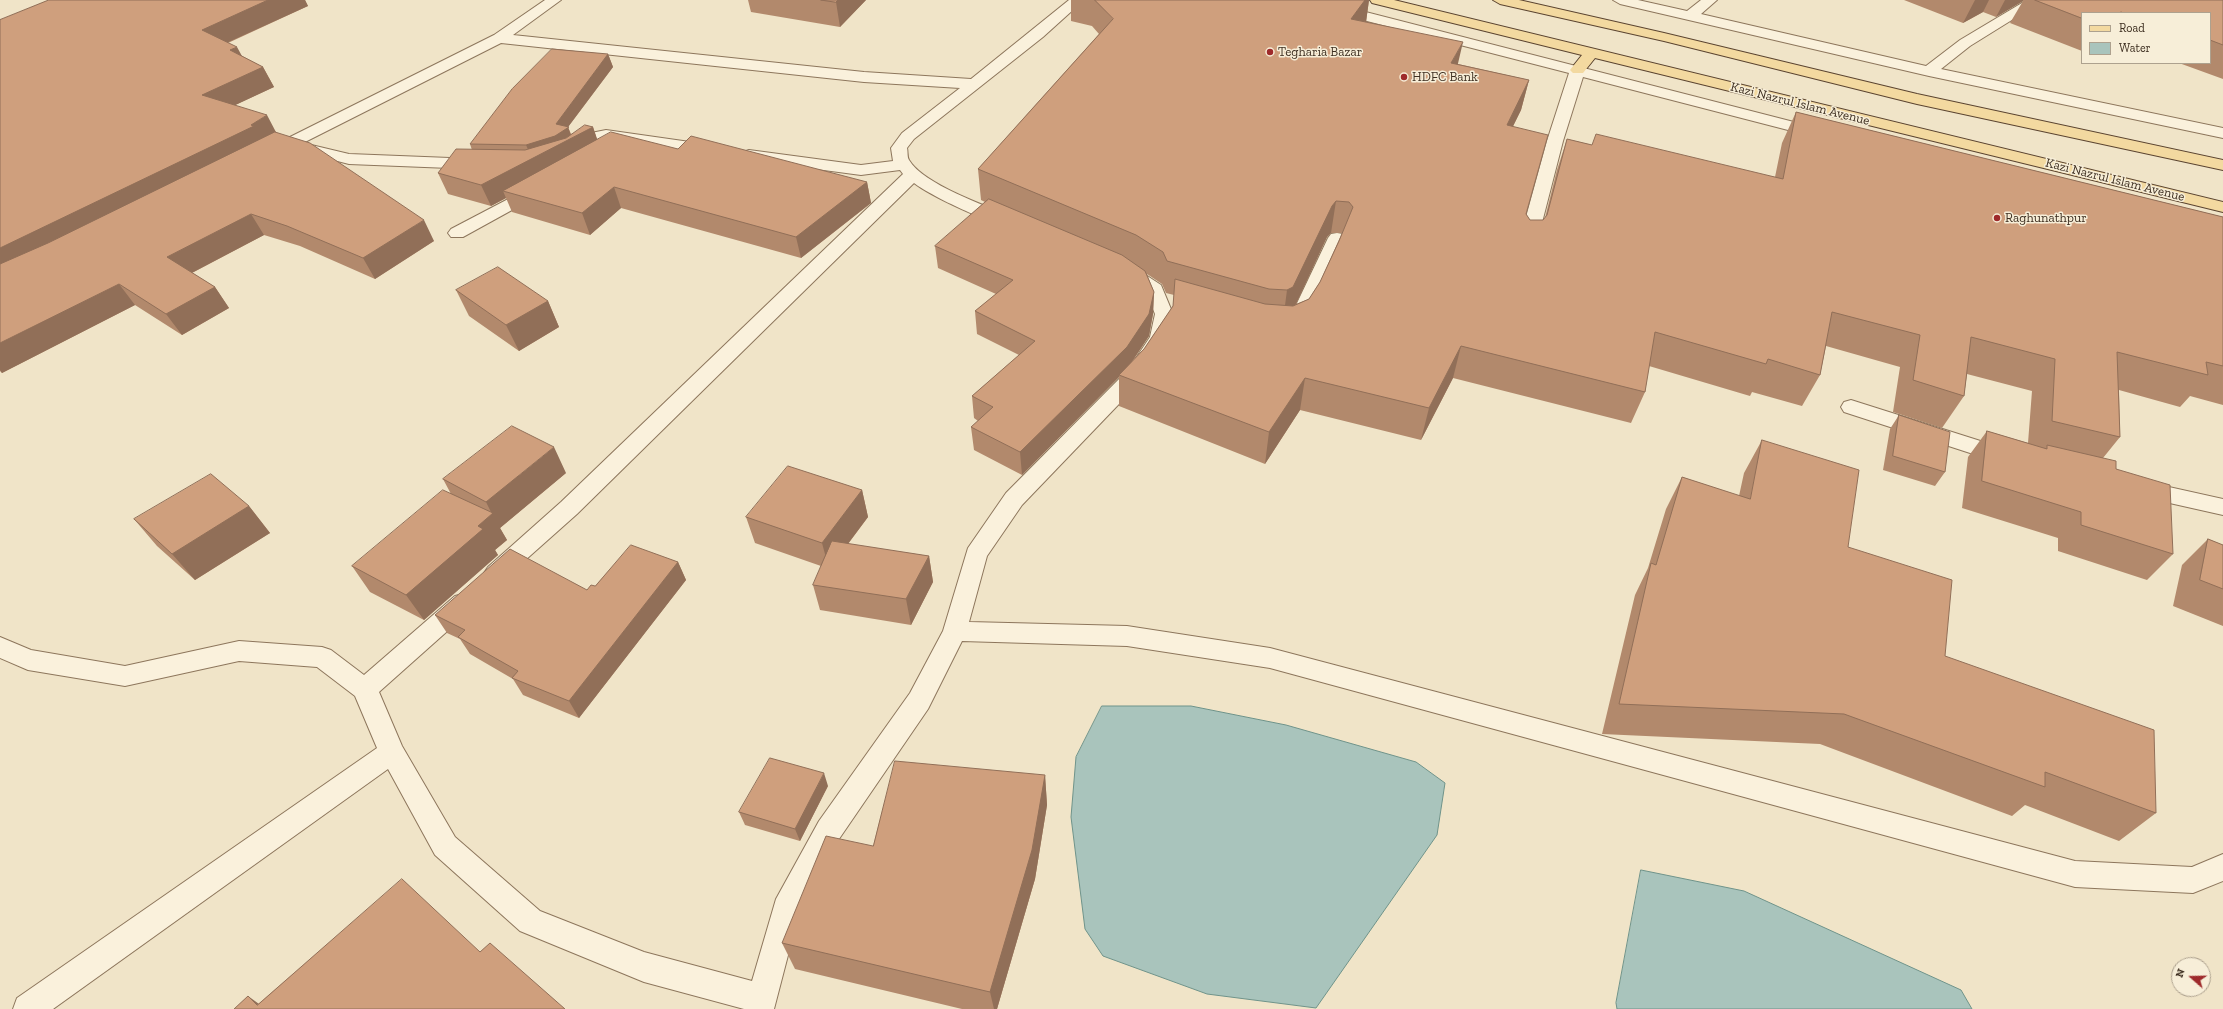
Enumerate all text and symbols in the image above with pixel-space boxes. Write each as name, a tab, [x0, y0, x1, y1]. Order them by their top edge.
legend	[2081, 12, 2211, 64]
text: Road	[2119, 21, 2145, 35]
text: Water	[2119, 41, 2151, 55]
place label: Tegharia Bazar	[1278, 44, 1362, 60]
marker: Tegharia Bazar	[1265, 47, 1275, 57]
place label: HDFC Bank	[1412, 69, 1478, 85]
marker: HDFC Bank	[1399, 72, 1409, 82]
street label: Kazi Nazrul Islam Avenue	[1729, 79, 1871, 129]
street label: Kazi Nazrul Islam Avenue	[2044, 155, 2186, 205]
place label: Raghunathpur	[2005, 210, 2087, 226]
marker: Raghunathpur	[1992, 213, 2002, 223]
north arrow	[2171, 957, 2211, 997]
text: N	[2173, 967, 2188, 979]

